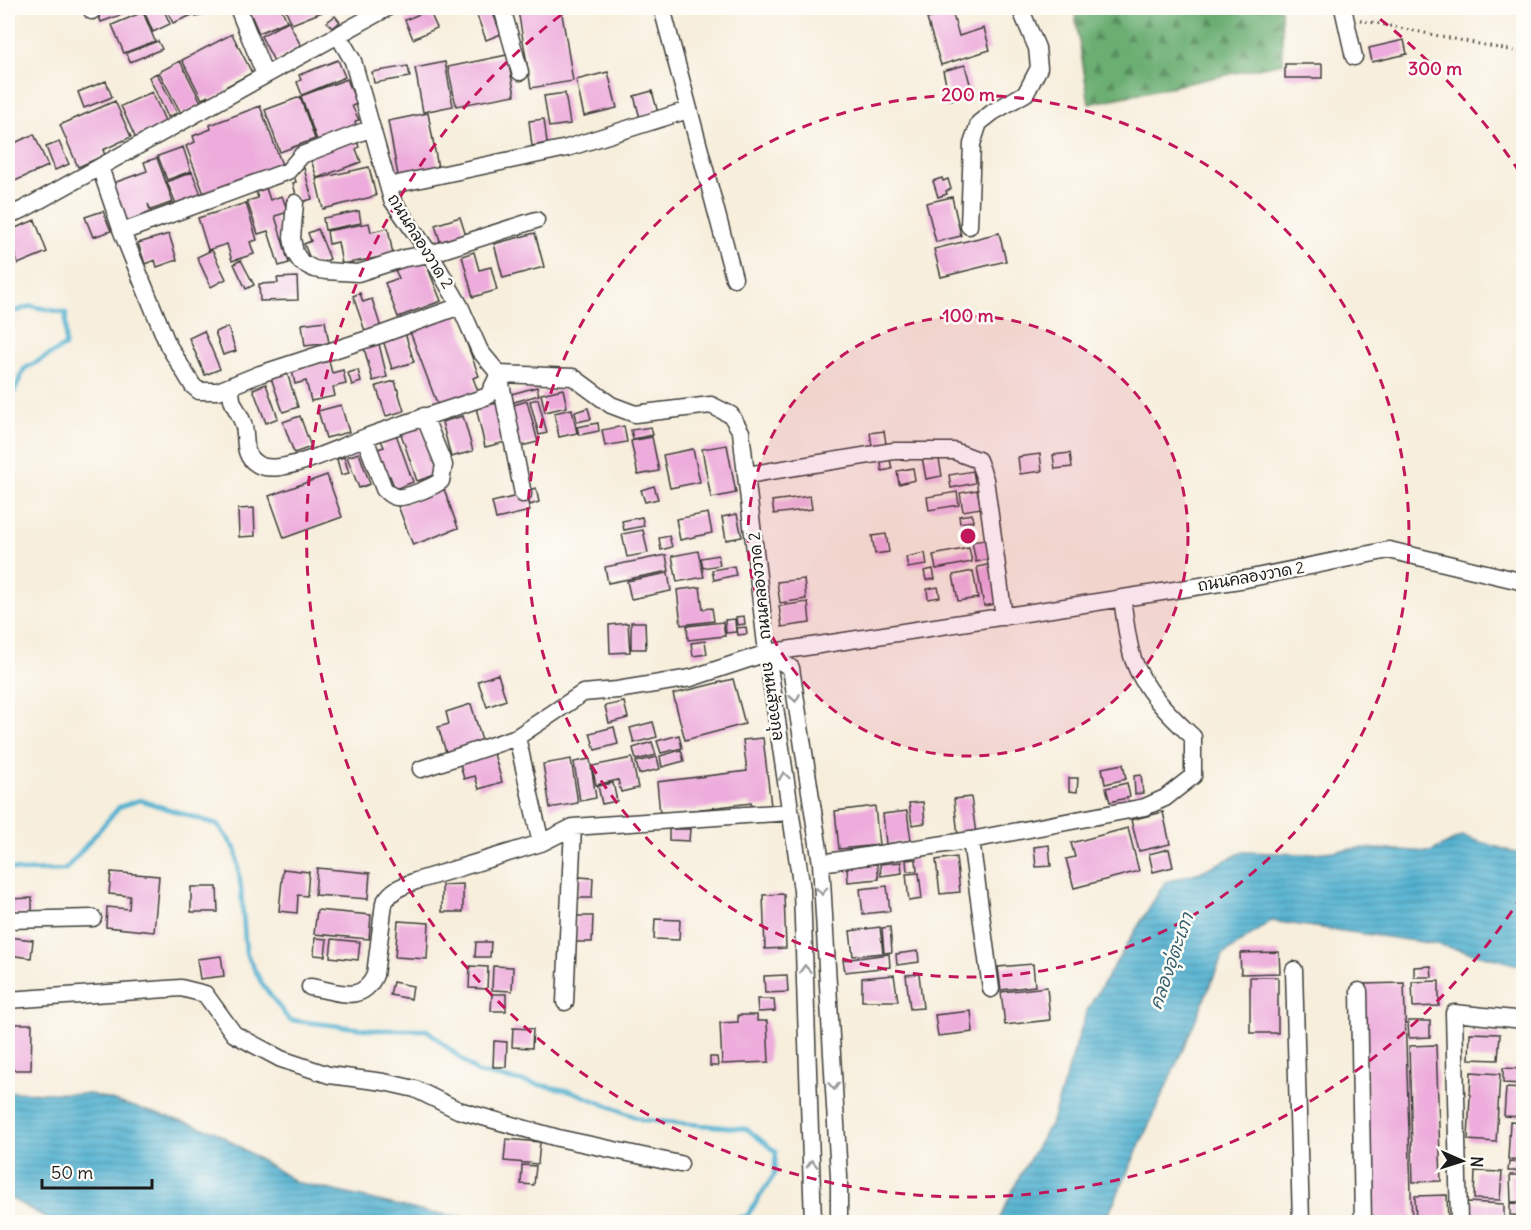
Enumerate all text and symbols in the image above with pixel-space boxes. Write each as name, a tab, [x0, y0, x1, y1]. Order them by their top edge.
text: 300 m	[1408, 57, 1462, 80]
text: 200 m	[941, 83, 995, 106]
street label: ถนนคลองวาด 2	[384, 190, 458, 292]
text: 100 m	[943, 304, 994, 327]
centre of rings	[958, 526, 978, 546]
street label: ถนนคลองวาด 2	[743, 531, 775, 641]
street label: ถนนคลองวาด 2	[1196, 557, 1306, 595]
street label: ถนนสัจจกุล	[756, 660, 789, 742]
one-way arrow	[789, 693, 801, 703]
one-way arrow	[779, 771, 791, 780]
one-way arrow	[816, 887, 829, 896]
water label: คลองอุ่ตะเภา	[1144, 909, 1200, 1013]
one-way arrow	[798, 965, 811, 974]
one-way arrow	[827, 1081, 840, 1090]
north arrow	[1432, 1131, 1492, 1191]
scale bar	[42, 1152, 152, 1190]
text: N	[1467, 1156, 1487, 1168]
one-way arrow	[806, 1160, 818, 1169]
text: 50 m	[51, 1161, 93, 1184]

